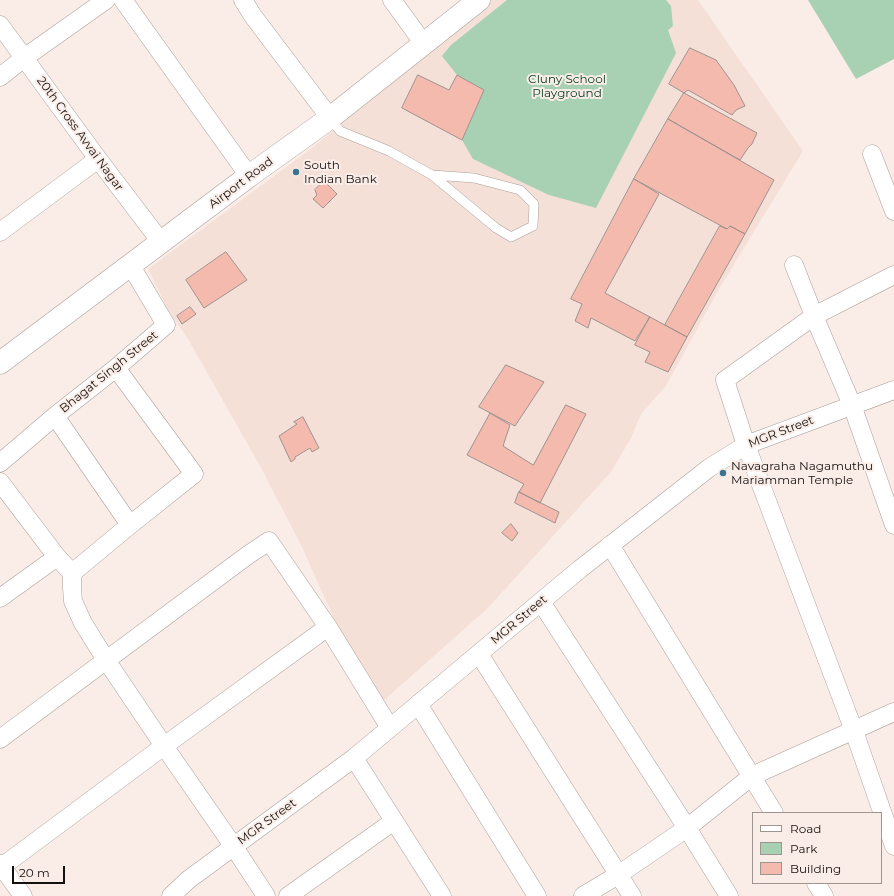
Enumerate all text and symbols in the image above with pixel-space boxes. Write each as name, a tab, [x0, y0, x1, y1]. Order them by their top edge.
park label: Cluny School Playground	[528, 72, 606, 100]
street label: 20th Cross Avvai Nagar	[34, 74, 126, 194]
street label: Airport Road	[206, 154, 276, 212]
place label: South Indian Bank	[304, 158, 377, 186]
marker: South Indian Bank	[291, 167, 301, 177]
street label: Bhagat Singh Street	[57, 328, 161, 416]
street label: MGR Street	[746, 413, 816, 451]
place label: Navagraha Nagamuthu Mariamman Temple	[731, 459, 873, 487]
marker: Navagraha Nagamuthu Mariamman Temple	[718, 468, 728, 478]
street label: MGR Street	[488, 592, 550, 648]
street label: MGR Street	[235, 796, 299, 848]
legend	[752, 812, 882, 884]
text: Road	[790, 821, 821, 836]
text: Park	[790, 841, 817, 856]
scale bar	[14, 858, 67, 884]
text: Building	[790, 861, 841, 876]
text: 20 m	[19, 865, 50, 880]

